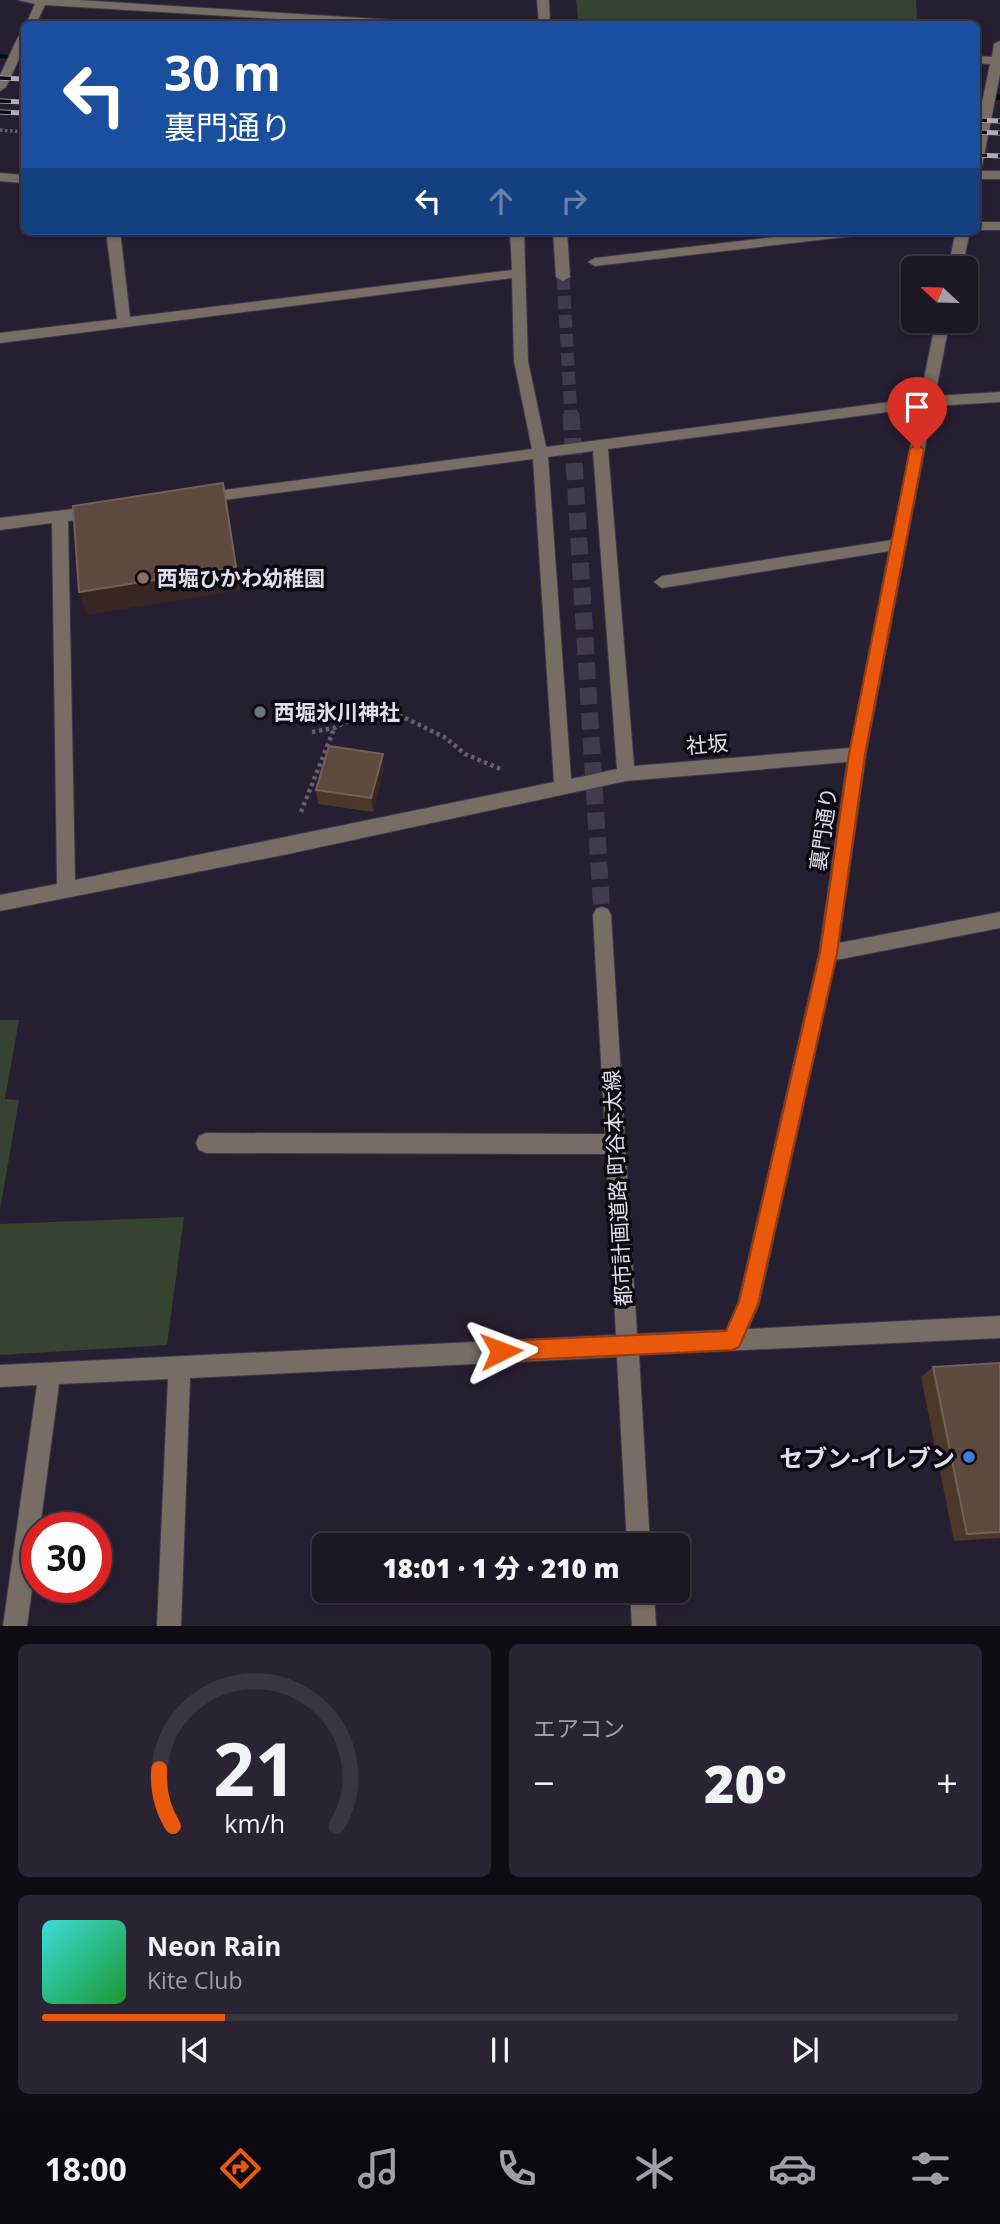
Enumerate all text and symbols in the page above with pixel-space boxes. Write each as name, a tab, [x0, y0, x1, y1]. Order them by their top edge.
text: 30 m	[164, 39, 281, 105]
icon: left	[49, 49, 140, 140]
text: 裏門通り	[164, 105, 292, 148]
icon: left	[409, 182, 447, 220]
icon: ahead	[482, 182, 520, 220]
icon: right	[555, 182, 593, 220]
north arrow	[901, 256, 978, 332]
map controls	[901, 256, 978, 333]
pin	[887, 377, 947, 449]
icon: arrive	[898, 388, 936, 426]
place label: 西堀ひかわ幼稚園	[157, 564, 325, 592]
marker: 西堀ひかわ幼稚園	[135, 570, 151, 586]
place label: 西堀氷川神社	[274, 698, 400, 726]
marker: 西堀氷川神社	[252, 704, 268, 720]
street label: 社坂	[685, 728, 729, 760]
street label: 裏門通り	[803, 785, 843, 873]
street label: 都市計画道路 町谷本太線	[597, 1069, 637, 1307]
position arrow	[464, 1314, 538, 1388]
place label: セブン-イレブン	[779, 1441, 955, 1474]
marker: セブン-イレブン	[961, 1449, 977, 1465]
speed limit sign: 30	[21, 1512, 112, 1603]
text: 18:01 · 1 分 · 210 m	[383, 1550, 619, 1586]
text: エアコン	[533, 1712, 625, 1744]
text: 21	[213, 1719, 296, 1818]
text: 20°	[704, 1747, 787, 1818]
text: −	[533, 1756, 555, 1808]
text: +	[936, 1756, 958, 1808]
text: km/h	[224, 1806, 285, 1840]
text: Neon Rain	[147, 1928, 281, 1964]
text: Kite Club	[147, 1964, 242, 1996]
icon: previous	[176, 2031, 214, 2069]
icon: pause	[481, 2031, 519, 2069]
icon: next	[786, 2031, 824, 2069]
icon: directions	[216, 2144, 265, 2193]
icon: music	[354, 2144, 403, 2193]
icon: phone	[492, 2144, 541, 2193]
icon: climate	[630, 2144, 679, 2193]
icon: car	[768, 2144, 817, 2193]
icon: filters	[906, 2144, 955, 2193]
text: 18:00	[45, 2147, 127, 2190]

